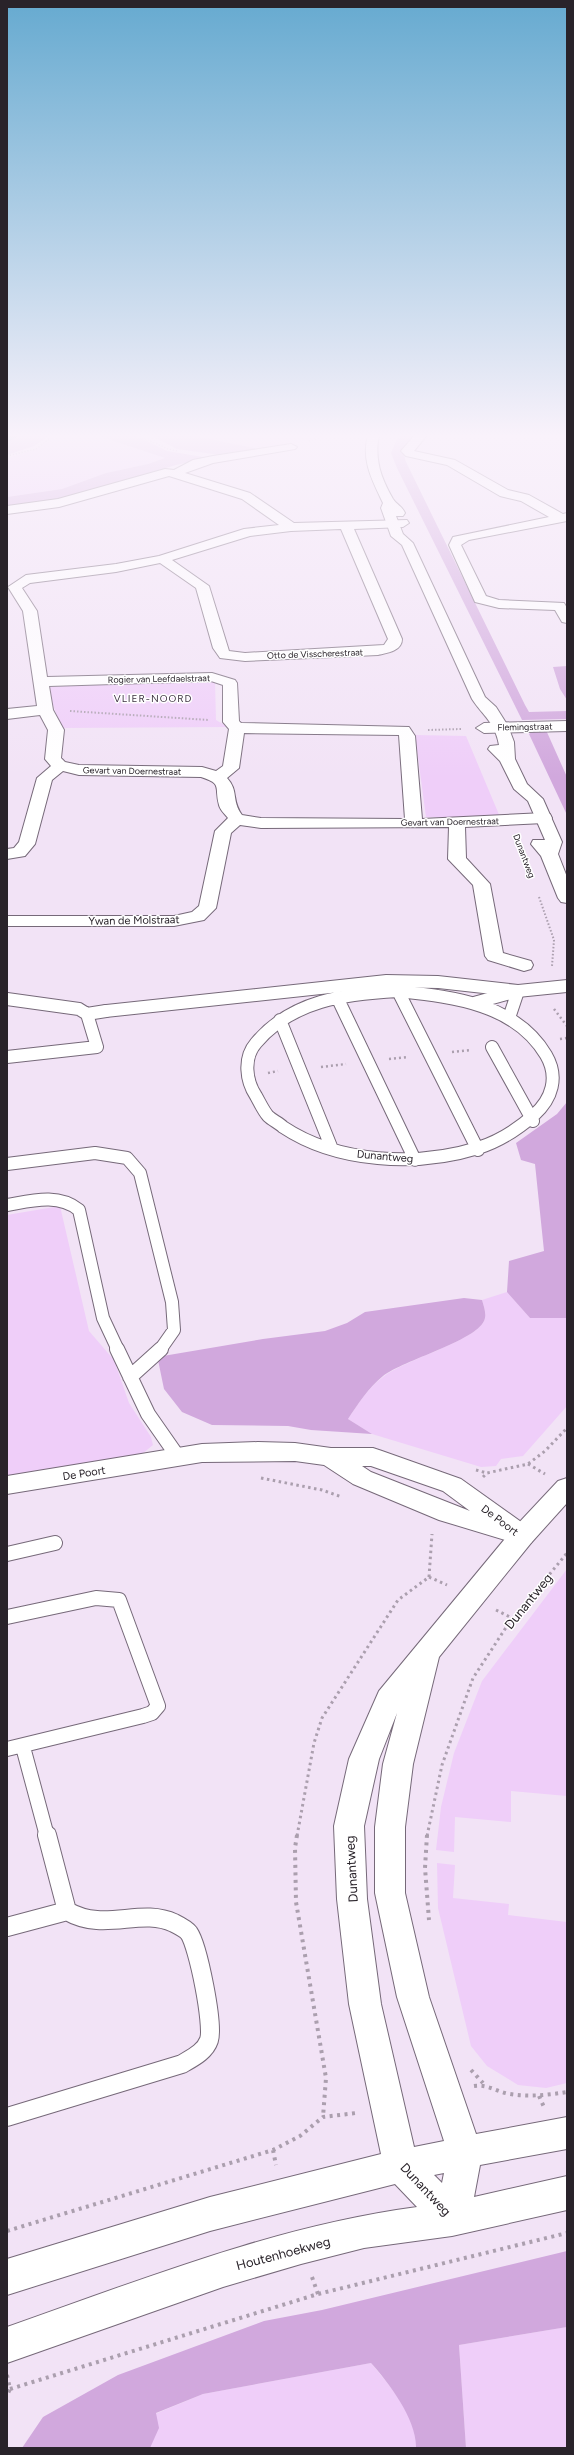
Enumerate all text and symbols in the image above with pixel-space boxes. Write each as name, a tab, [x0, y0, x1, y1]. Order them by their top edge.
street label: Otto de Visscherestraat	[267, 646, 364, 661]
street label: Rogier van Leefdaelstraat	[108, 672, 211, 685]
district label: VLIER-NOORD	[114, 692, 192, 705]
street label: Flemingstraat	[497, 721, 553, 732]
street label: Gevart van Doernestraat	[83, 764, 182, 777]
street label: Gevart van Doernestraat	[401, 815, 500, 828]
street label: Dunantweg	[511, 832, 538, 879]
street label: Ywan de Molstraat	[88, 913, 180, 928]
street label: Dunantweg	[356, 1148, 414, 1165]
street label: De Poort	[62, 1464, 106, 1483]
street label: De Poort	[479, 1502, 521, 1539]
street label: Dunantweg	[501, 1571, 555, 1632]
street label: Dunantweg	[342, 1835, 361, 1903]
street label: Dunantweg	[397, 2160, 454, 2219]
street label: Houtenhoekweg	[234, 2234, 332, 2273]

